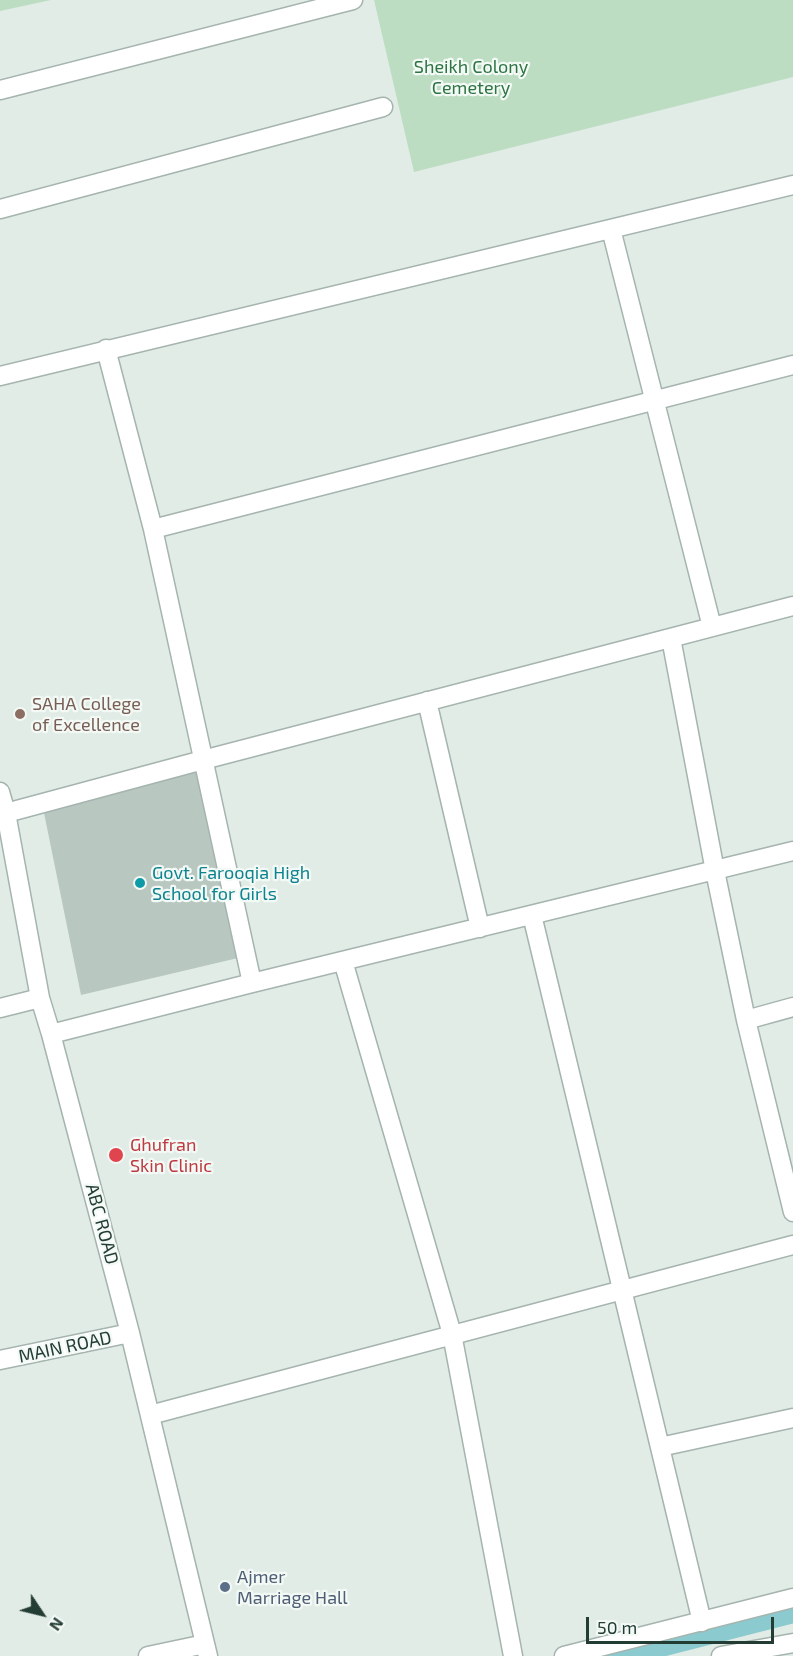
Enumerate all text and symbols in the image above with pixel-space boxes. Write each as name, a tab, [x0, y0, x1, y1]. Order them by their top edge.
park label: Sheikh Colony Cemetery	[414, 56, 528, 98]
place label: SAHA College of Excellence	[32, 693, 141, 736]
marker: SAHA College of Excellence	[13, 707, 27, 721]
place label: Govt. Farooqia High School for Girls	[152, 862, 310, 904]
marker: Govt. Farooqia High School for Girls	[133, 876, 147, 890]
place label: Ghufran Skin Clinic	[130, 1134, 212, 1176]
marker: Ghufran Skin Clinic	[107, 1146, 125, 1164]
street label: ABC ROAD	[81, 1181, 123, 1267]
street label: MAIN ROAD	[16, 1327, 114, 1367]
place label: Ajmer Marriage Hall	[237, 1566, 348, 1608]
marker: Ajmer Marriage Hall	[218, 1580, 232, 1594]
north arrow	[12, 1584, 72, 1644]
scale bar	[589, 1605, 776, 1643]
text: N	[46, 1614, 68, 1635]
text: 50 m	[597, 1616, 637, 1638]

